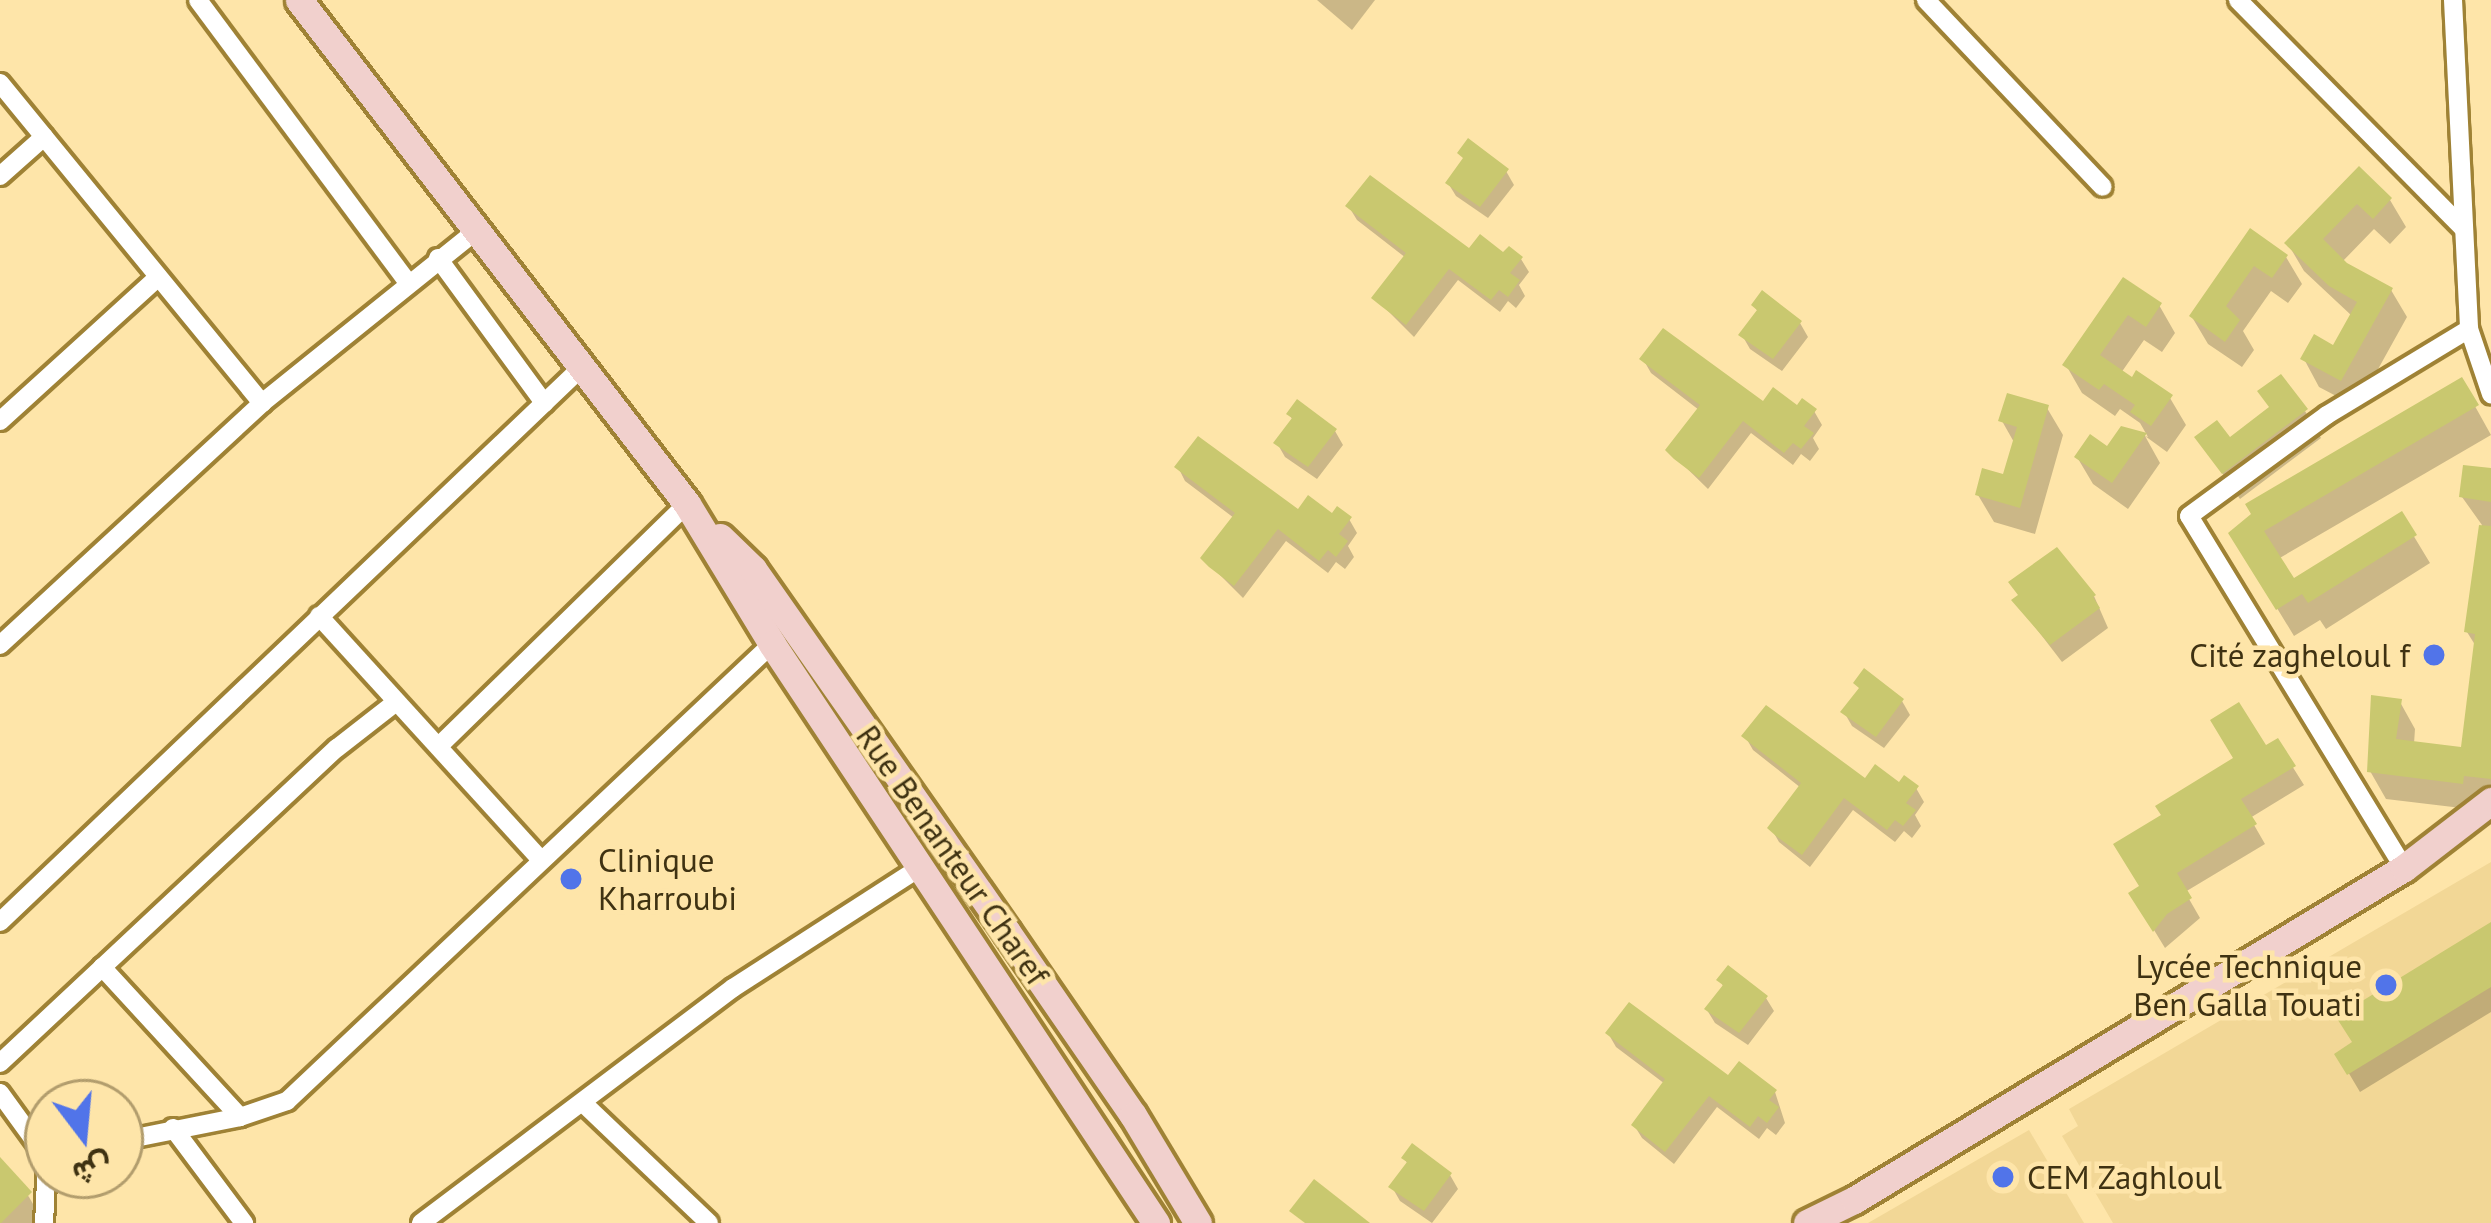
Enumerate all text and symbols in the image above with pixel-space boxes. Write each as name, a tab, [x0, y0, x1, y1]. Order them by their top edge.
place label: Cité zagheloul f	[2188, 635, 2410, 675]
marker: Cité zagheloul f	[2421, 642, 2447, 668]
street label: Rue Benanteur Charef	[848, 717, 1058, 993]
place label: Clinique Kharroubi	[598, 840, 737, 918]
marker: Clinique Kharroubi	[555, 863, 587, 895]
place label: Lycée Technique Ben Galla Touati	[2132, 946, 2362, 1024]
marker: Lycée Technique Ben Galla Touati	[2373, 972, 2399, 998]
north arrow	[24, 1079, 144, 1199]
text: ش	[68, 1145, 118, 1197]
place label: CEM Zaghloul	[2027, 1157, 2223, 1197]
marker: CEM Zaghloul	[1990, 1164, 2016, 1190]

